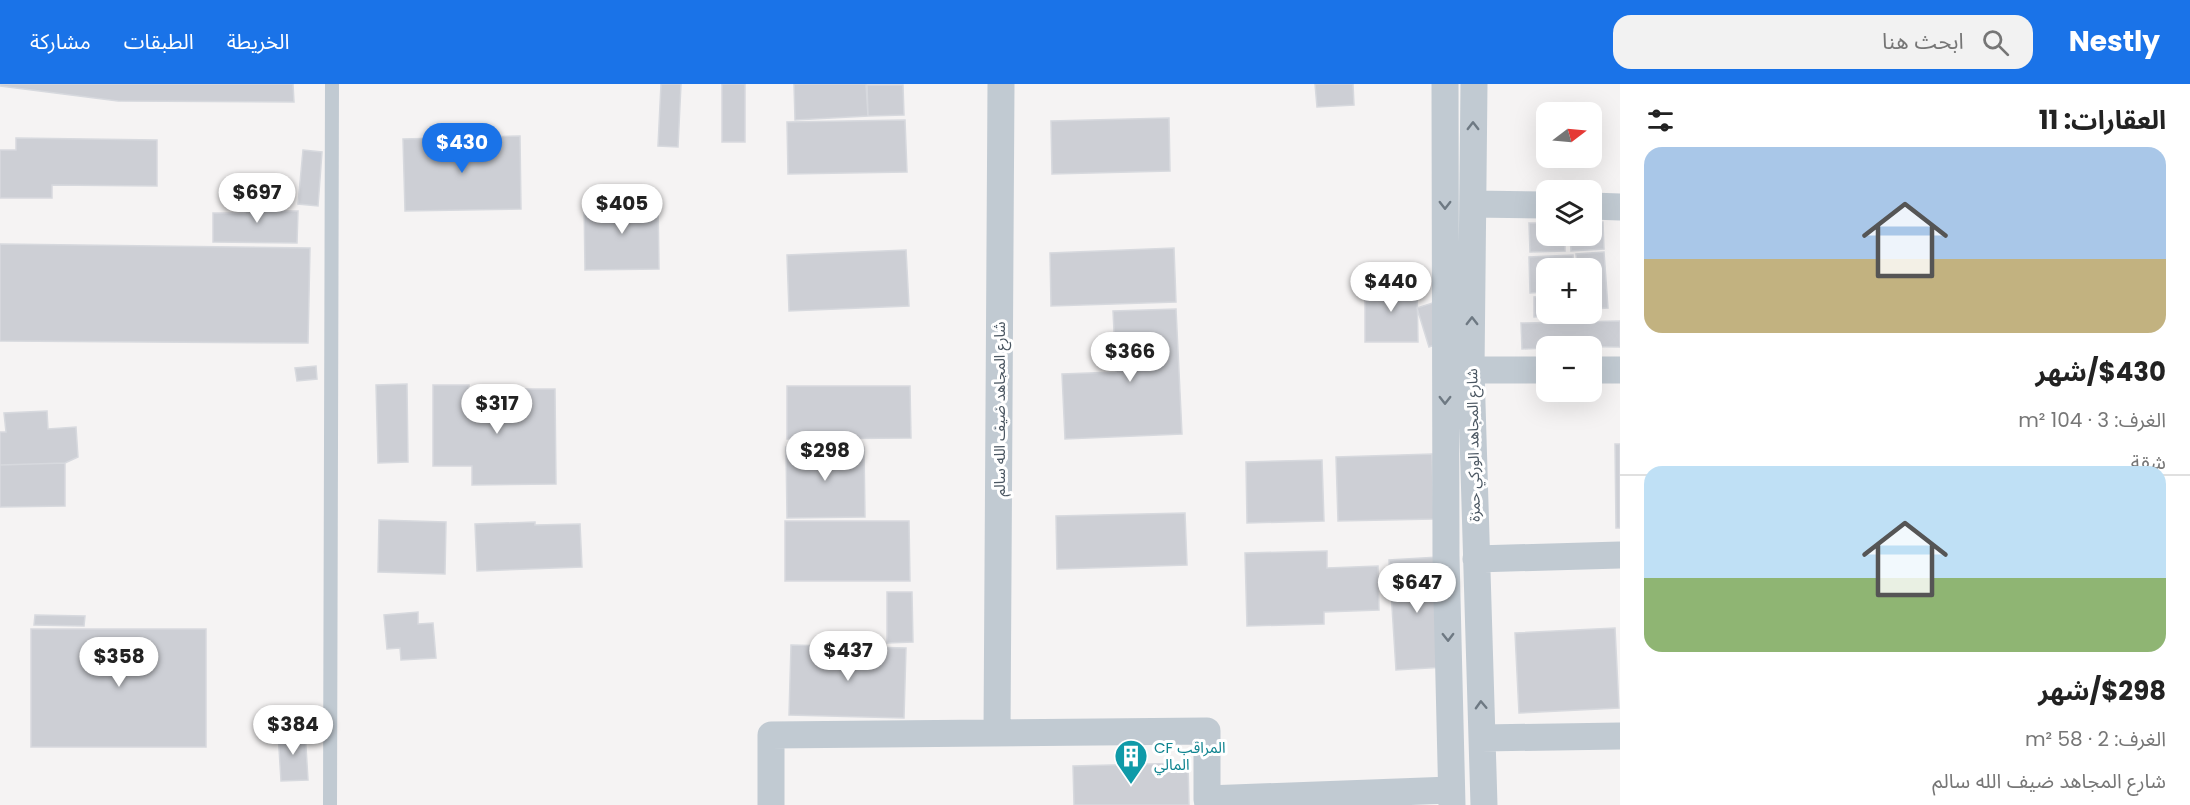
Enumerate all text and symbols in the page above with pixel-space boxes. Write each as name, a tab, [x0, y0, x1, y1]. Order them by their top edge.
search box	[1613, 15, 2033, 69]
text: Nestly	[2069, 22, 2160, 61]
text: ابحث هنا	[1882, 26, 1964, 57]
icon: search	[1979, 26, 2012, 59]
text: مشاركة	[30, 27, 91, 56]
text: الطبقات	[124, 27, 194, 56]
text: الخريطة	[227, 27, 290, 56]
north arrow	[1536, 102, 1602, 168]
map controls	[1536, 102, 1602, 402]
text: العقارات: 11	[2039, 102, 2166, 138]
icon: filters	[1644, 104, 1677, 137]
one-way arrow	[1467, 121, 1479, 130]
pin: $430	[426, 123, 498, 174]
text: $430	[436, 128, 488, 156]
pin: $697	[221, 173, 293, 224]
text: $697	[233, 178, 281, 206]
button: layers	[1536, 180, 1602, 246]
pin: $405	[586, 184, 658, 235]
icon: home	[1851, 186, 1959, 294]
text: $405	[596, 189, 648, 217]
one-way arrow	[1439, 201, 1451, 210]
button: +	[1536, 258, 1602, 324]
pin: $440	[1355, 262, 1427, 313]
text: $440	[1364, 267, 1418, 295]
one-way arrow	[1466, 316, 1478, 325]
street label: شارع المجاهد ضيف الله سالم	[989, 321, 1012, 497]
pin: $366	[1094, 332, 1166, 383]
button: −	[1536, 336, 1602, 402]
text: $366	[1105, 337, 1155, 365]
text: $430/شهر	[2036, 354, 2166, 390]
street label: شارع المجاهد الوركي حمزة	[1461, 368, 1487, 522]
pin: $317	[461, 384, 533, 435]
text: $317	[475, 389, 519, 417]
one-way arrow	[1439, 396, 1451, 405]
text: الغرف: 3 · 104 m²	[2018, 406, 2166, 434]
pin: $298	[789, 431, 861, 482]
text: $298	[800, 436, 850, 464]
text: شقة	[2131, 448, 2166, 476]
icon: home	[1851, 505, 1959, 613]
pin: $647	[1381, 563, 1453, 614]
text: $647	[1392, 568, 1442, 596]
pin: $437	[812, 631, 884, 682]
one-way arrow	[1441, 633, 1454, 642]
text: $437	[823, 636, 873, 664]
pin: $358	[83, 637, 155, 688]
text: $358	[93, 642, 145, 670]
text: $298/شهر	[2038, 673, 2166, 709]
one-way arrow	[1474, 700, 1487, 709]
pin: $384	[257, 705, 329, 756]
text: $384	[267, 710, 319, 738]
text: الغرف: 2 · 58 m²	[2025, 725, 2166, 753]
place label: CF المراقب المالي	[1154, 737, 1226, 776]
building icon: CF المراقب المالي	[1113, 738, 1149, 785]
text: شارع المجاهد ضيف الله سالم	[1932, 767, 2166, 795]

